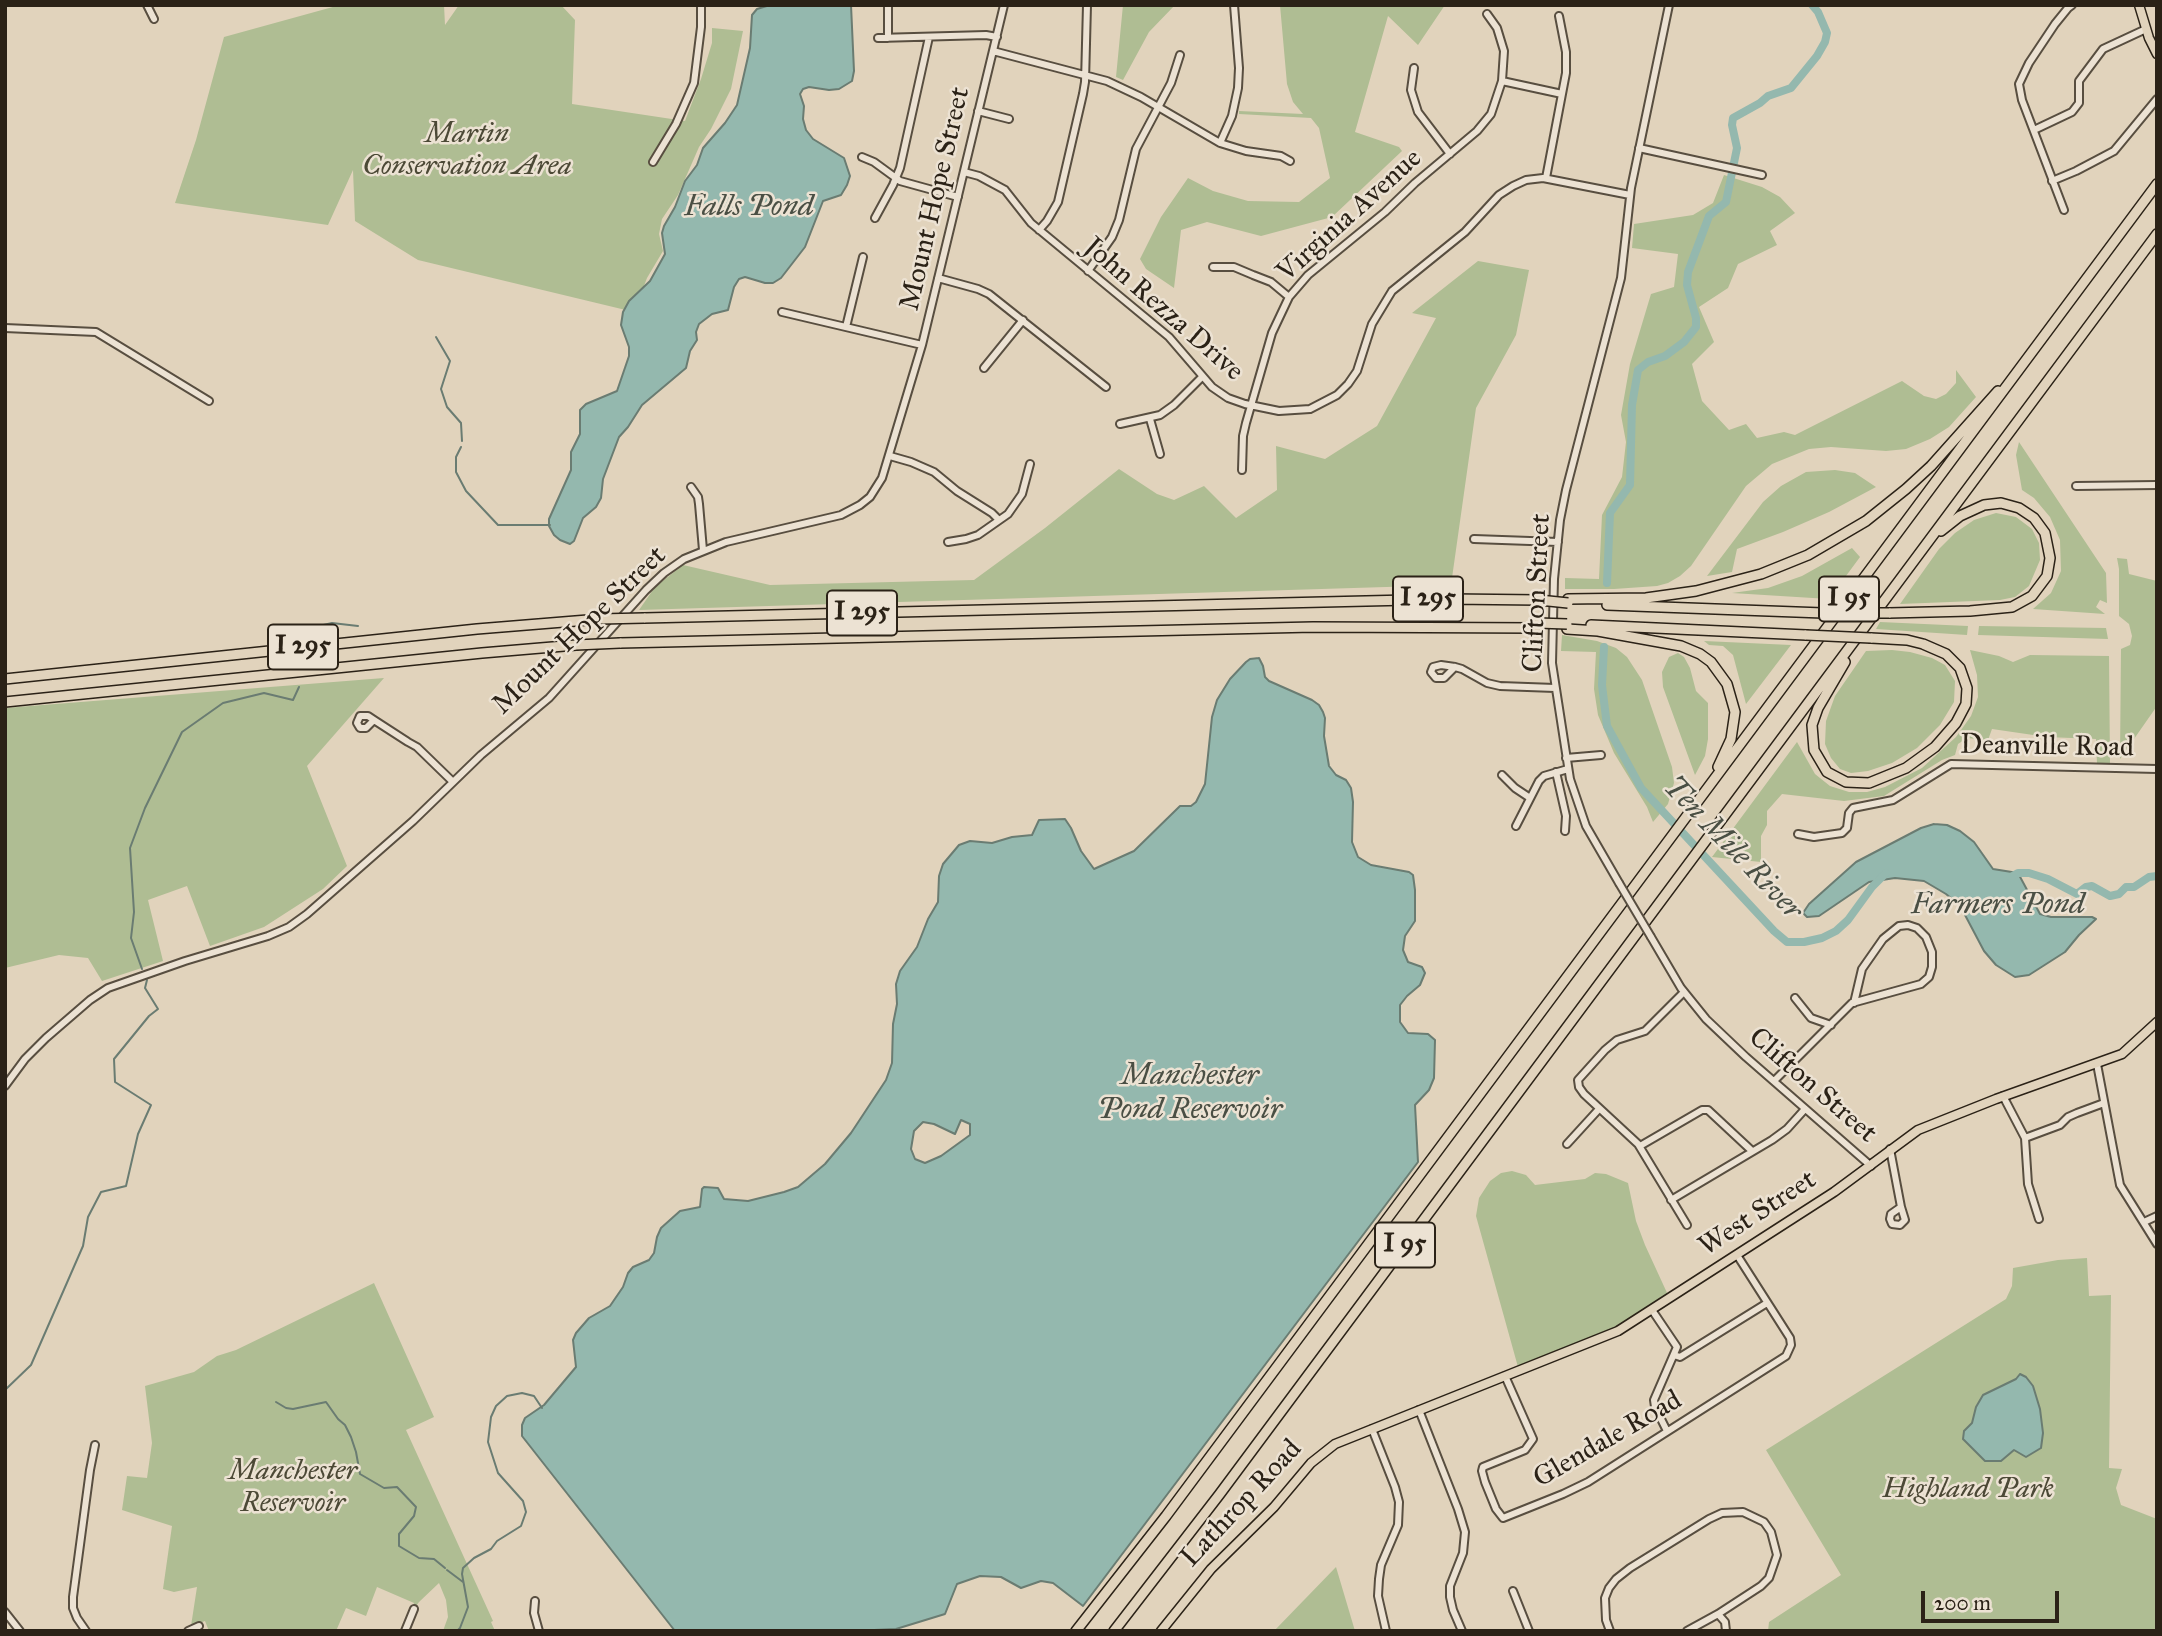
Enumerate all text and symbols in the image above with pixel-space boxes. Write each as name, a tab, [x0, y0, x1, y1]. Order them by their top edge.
street label: Mount Hope Street	[894, 84, 978, 314]
park label: Martin Conservation Area	[362, 118, 572, 184]
street label: Virginia Avenue	[1271, 142, 1429, 290]
water label: Falls Pond	[684, 190, 814, 226]
street label: John Rezza Drive	[1076, 231, 1250, 389]
street label: Clifton Street	[1517, 513, 1559, 673]
street label: Mount Hope Street	[486, 540, 674, 722]
road number: I 295	[1393, 576, 1463, 622]
road number: I 95	[1819, 576, 1879, 622]
road number: I 295	[827, 590, 897, 636]
road number: I 295	[268, 624, 338, 670]
street label: Deanville Road	[1960, 729, 2134, 765]
water label: Ten Mile River	[1655, 770, 1809, 928]
water label: Farmers Pond	[1911, 888, 2085, 924]
street label: Clifton Street	[1741, 1021, 1883, 1151]
water label: Manchester Pond Reservoir	[1098, 1059, 1282, 1130]
street label: West Street	[1693, 1164, 1823, 1264]
road number: I 95	[1375, 1222, 1435, 1268]
street label: Glendale Road	[1528, 1384, 1688, 1496]
street label: Lathrop Road	[1174, 1433, 1310, 1575]
park label: Manchester Reservoir	[229, 1455, 357, 1521]
park label: Highland Park	[1882, 1473, 2054, 1507]
scale bar	[1924, 1576, 2062, 1620]
text: 200 m	[1934, 1590, 1991, 1616]

